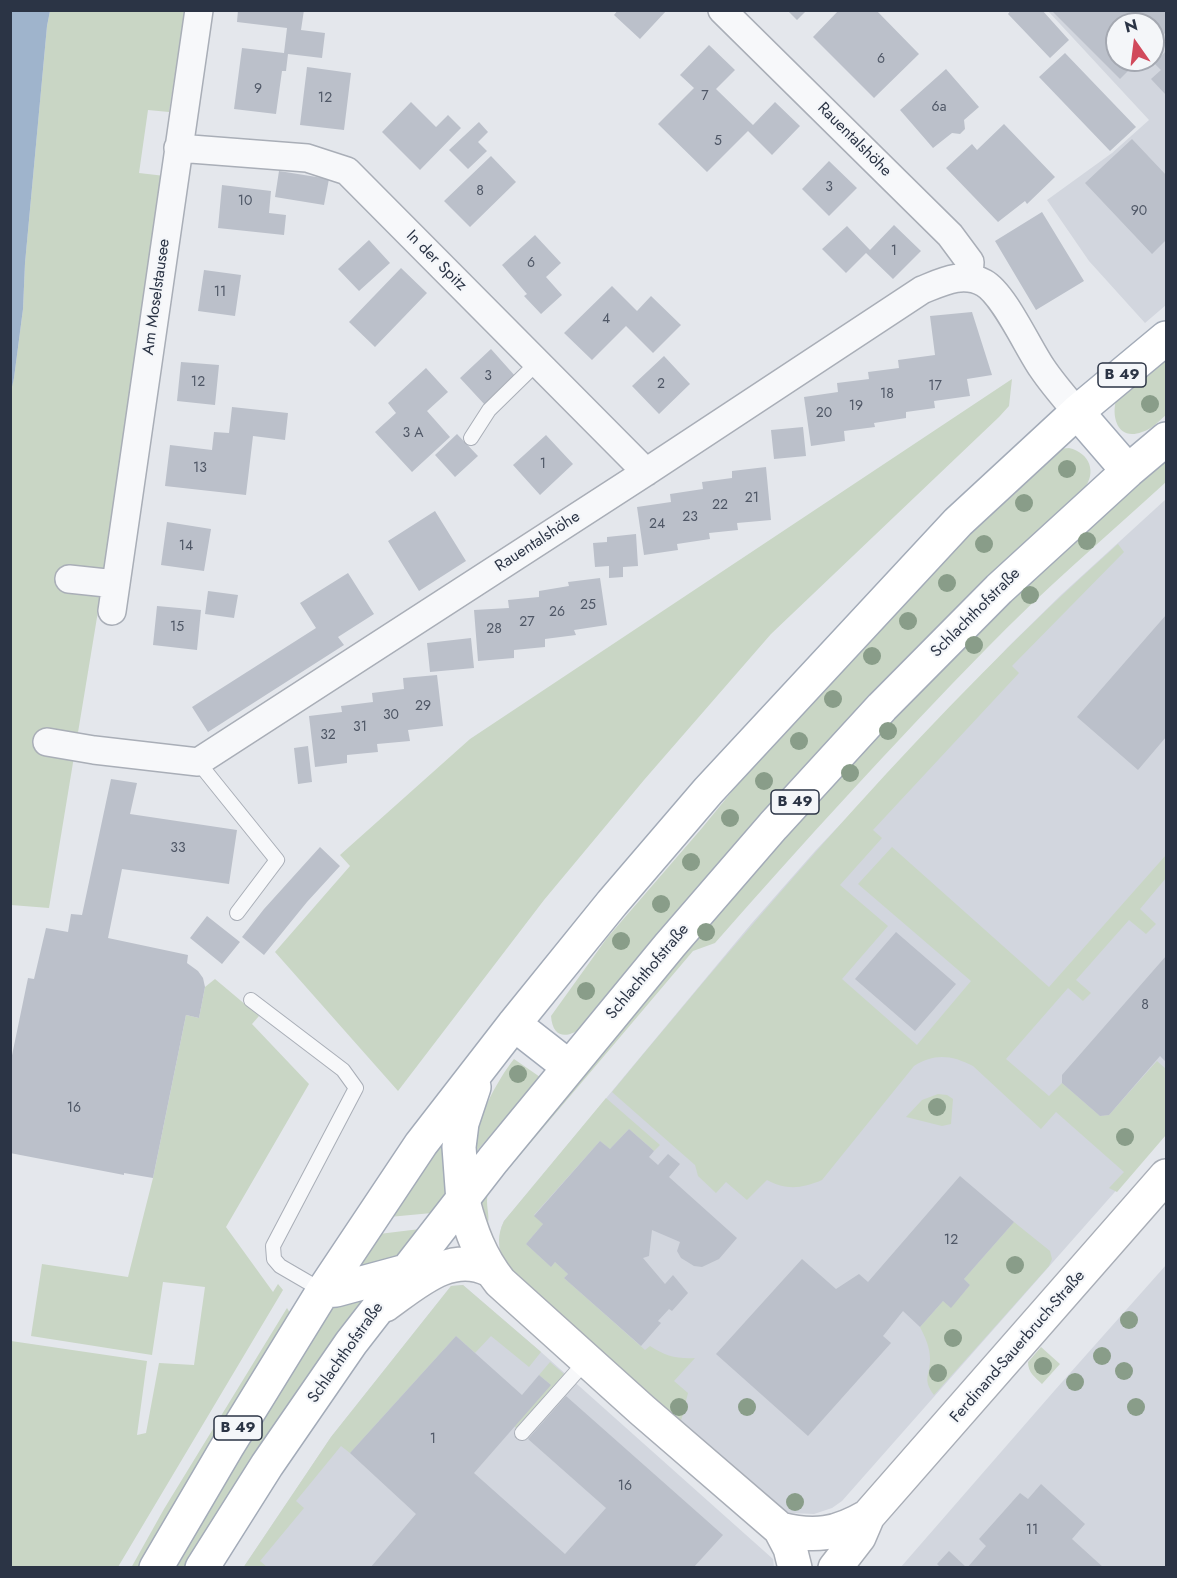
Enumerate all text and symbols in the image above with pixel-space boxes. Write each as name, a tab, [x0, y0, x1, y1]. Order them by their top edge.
north arrow	[1105, 12, 1165, 72]
text: N	[1122, 13, 1140, 39]
house number: 6	[877, 52, 885, 68]
house number: 9	[254, 82, 262, 98]
house number: 7	[701, 89, 709, 105]
house number: 12	[318, 91, 332, 107]
street label: Rauentalshöhe	[813, 99, 895, 181]
house number: 6a	[932, 100, 946, 116]
house number: 5	[714, 134, 722, 150]
house number: 3	[825, 180, 833, 196]
house number: 8	[476, 184, 484, 200]
house number: 10	[238, 194, 252, 210]
house number: 90	[1131, 204, 1147, 220]
street label: In der Spitz	[402, 227, 470, 295]
street label: Am Moselstausee	[139, 238, 175, 356]
house number: 1	[891, 244, 897, 260]
house number: 6	[527, 256, 535, 272]
house number: 11	[214, 285, 226, 301]
house number: 4	[602, 312, 610, 328]
road number: B 49	[1098, 363, 1146, 387]
house number: 3	[484, 369, 492, 385]
house number: 12	[191, 375, 205, 391]
house number: 2	[657, 377, 665, 393]
house number: 17	[928, 379, 942, 395]
house number: 18	[880, 387, 894, 403]
house number: 19	[849, 399, 863, 415]
house number: 20	[816, 406, 832, 422]
house number: 3 A	[402, 426, 424, 442]
house number: 1	[540, 457, 546, 473]
house number: 13	[193, 461, 207, 477]
house number: 21	[745, 491, 759, 507]
house number: 22	[712, 498, 728, 514]
street label: Rauentalshöhe	[492, 507, 584, 577]
house number: 23	[682, 510, 698, 526]
house number: 24	[649, 517, 665, 533]
house number: 14	[179, 539, 193, 555]
street label: Schlachthofstraße	[927, 564, 1025, 662]
house number: 25	[580, 598, 596, 614]
house number: 26	[549, 605, 565, 621]
house number: 27	[519, 615, 535, 631]
house number: 15	[170, 620, 184, 636]
house number: 28	[486, 622, 502, 638]
house number: 29	[415, 699, 431, 715]
house number: 30	[383, 708, 399, 724]
house number: 31	[353, 720, 367, 736]
house number: 32	[320, 728, 336, 744]
road number: B 49	[771, 790, 819, 814]
house number: 33	[170, 841, 186, 857]
street label: Schlachthofstraße	[603, 920, 693, 1024]
house number: 8	[1141, 998, 1149, 1014]
house number: 16	[67, 1101, 81, 1117]
house number: 12	[944, 1233, 958, 1249]
street label: Ferdinand-Sauerbruch-Straße	[947, 1267, 1089, 1427]
street label: Schlachthofstraße	[304, 1299, 388, 1407]
road number: B 49	[214, 1416, 262, 1440]
house number: 1	[430, 1432, 436, 1448]
house number: 16	[618, 1479, 632, 1495]
house number: 11	[1026, 1523, 1038, 1539]

